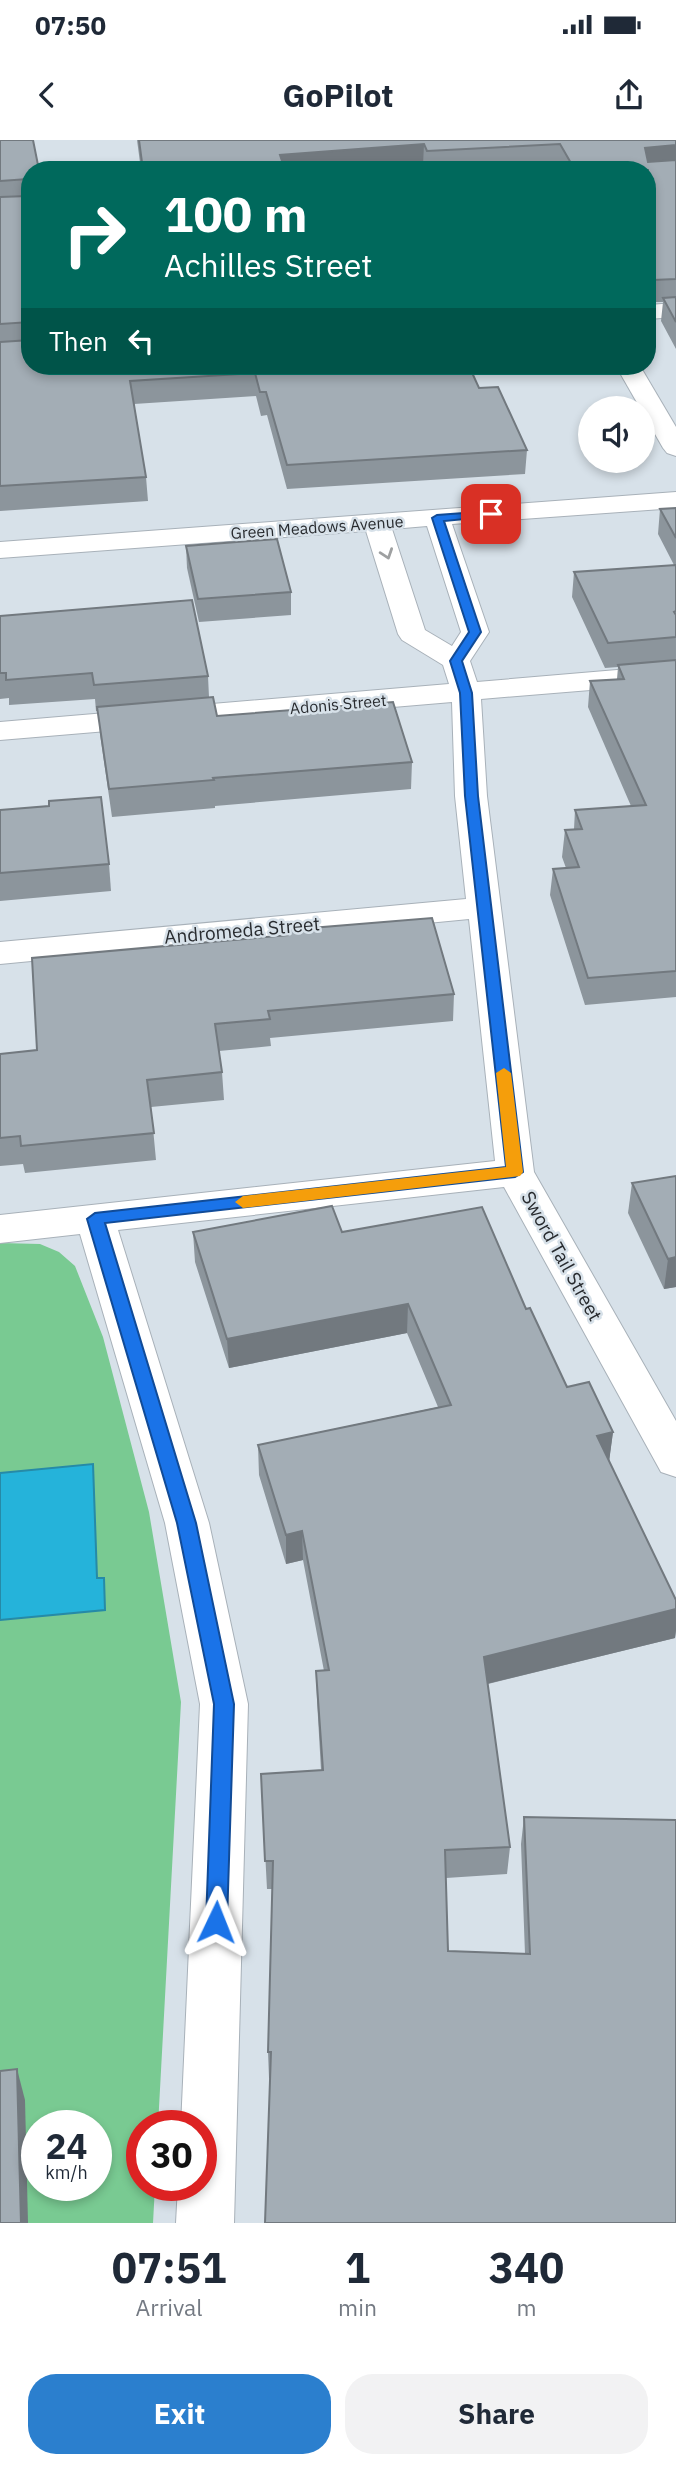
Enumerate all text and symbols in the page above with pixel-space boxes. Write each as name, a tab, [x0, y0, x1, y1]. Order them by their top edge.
text: 07:50	[35, 8, 106, 42]
text: GoPilot	[282, 74, 394, 116]
icon: back	[28, 76, 66, 114]
icon: share	[610, 76, 648, 114]
text: 100 m	[164, 182, 308, 245]
icon: right	[49, 189, 140, 280]
text: Achilles Street	[164, 244, 373, 286]
icon: left	[122, 322, 160, 360]
text: Then	[49, 324, 108, 358]
map controls	[578, 396, 655, 473]
button: sound	[578, 396, 655, 473]
pin	[461, 484, 521, 544]
icon: arrive	[472, 495, 510, 533]
street label: Green Meadows Avenue	[230, 511, 404, 543]
one-way arrow	[379, 548, 393, 560]
street label: Adonis Street	[289, 690, 387, 718]
street label: Andromeda Street	[163, 911, 321, 949]
street label: Sword Tail Street	[516, 1187, 608, 1325]
position arrow	[179, 1885, 253, 1959]
speed limit sign: 30	[126, 2110, 217, 2201]
text: 24	[45, 2123, 88, 2169]
text: km/h	[45, 2161, 88, 2184]
text: 07:51	[112, 2240, 226, 2295]
text: 1	[345, 2240, 370, 2295]
text: 340	[489, 2240, 564, 2295]
text: Arrival	[136, 2292, 203, 2322]
text: min	[338, 2292, 377, 2322]
text: m	[516, 2292, 537, 2322]
button: Exit	[28, 2374, 331, 2454]
button: Share	[345, 2374, 648, 2454]

